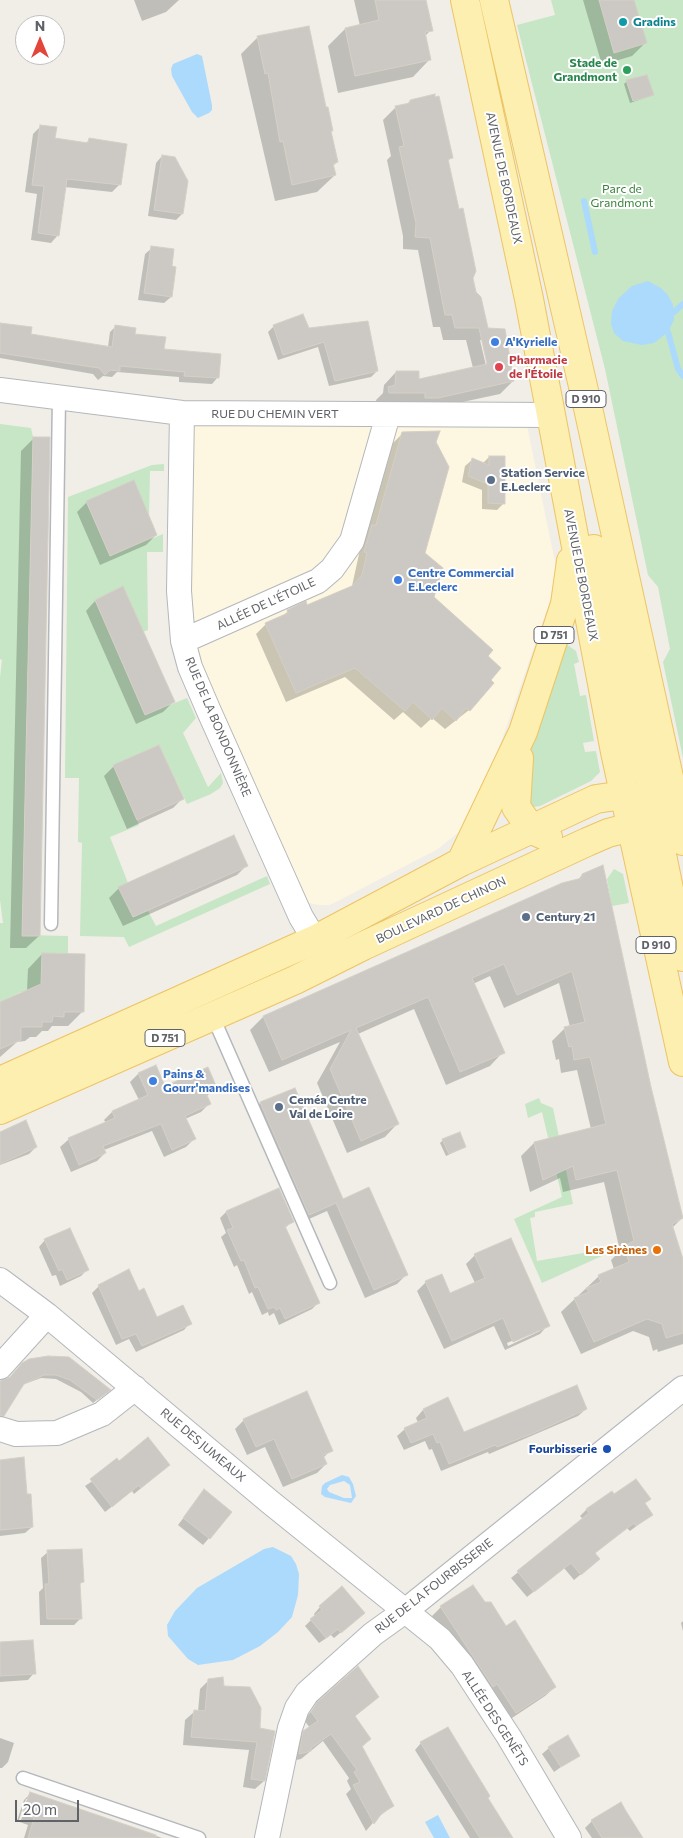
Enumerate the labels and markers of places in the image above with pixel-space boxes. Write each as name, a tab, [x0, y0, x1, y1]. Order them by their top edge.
place label: Gradins	[633, 15, 676, 29]
marker: Gradins	[617, 16, 629, 28]
place label: Stade de Grandmont	[553, 56, 617, 84]
marker: Stade de Grandmont	[621, 64, 633, 76]
place label: A'Kyrielle	[505, 335, 557, 349]
marker: A'Kyrielle	[489, 336, 501, 348]
place label: Pharmacie de l'Étoile	[509, 353, 567, 381]
marker: Pharmacie de l'Étoile	[493, 361, 505, 373]
place label: Station Service E.Leclerc	[501, 466, 585, 494]
marker: Station Service E.Leclerc	[485, 474, 497, 486]
place label: Centre Commercial E.Leclerc	[408, 566, 514, 594]
marker: Centre Commercial E.Leclerc	[392, 574, 404, 586]
place label: Century 21	[536, 910, 595, 924]
marker: Century 21	[520, 911, 532, 923]
place label: Pains & Gourr'mandises	[163, 1067, 250, 1095]
marker: Pains & Gourr'mandises	[147, 1075, 159, 1087]
place label: Ceméa Centre Val de Loire	[289, 1093, 367, 1121]
marker: Ceméa Centre Val de Loire	[273, 1101, 285, 1113]
place label: Les Sirènes	[585, 1243, 647, 1257]
marker: Les Sirènes	[651, 1244, 663, 1256]
place label: Fourbisserie	[529, 1442, 597, 1456]
marker: Fourbisserie	[601, 1443, 613, 1455]

